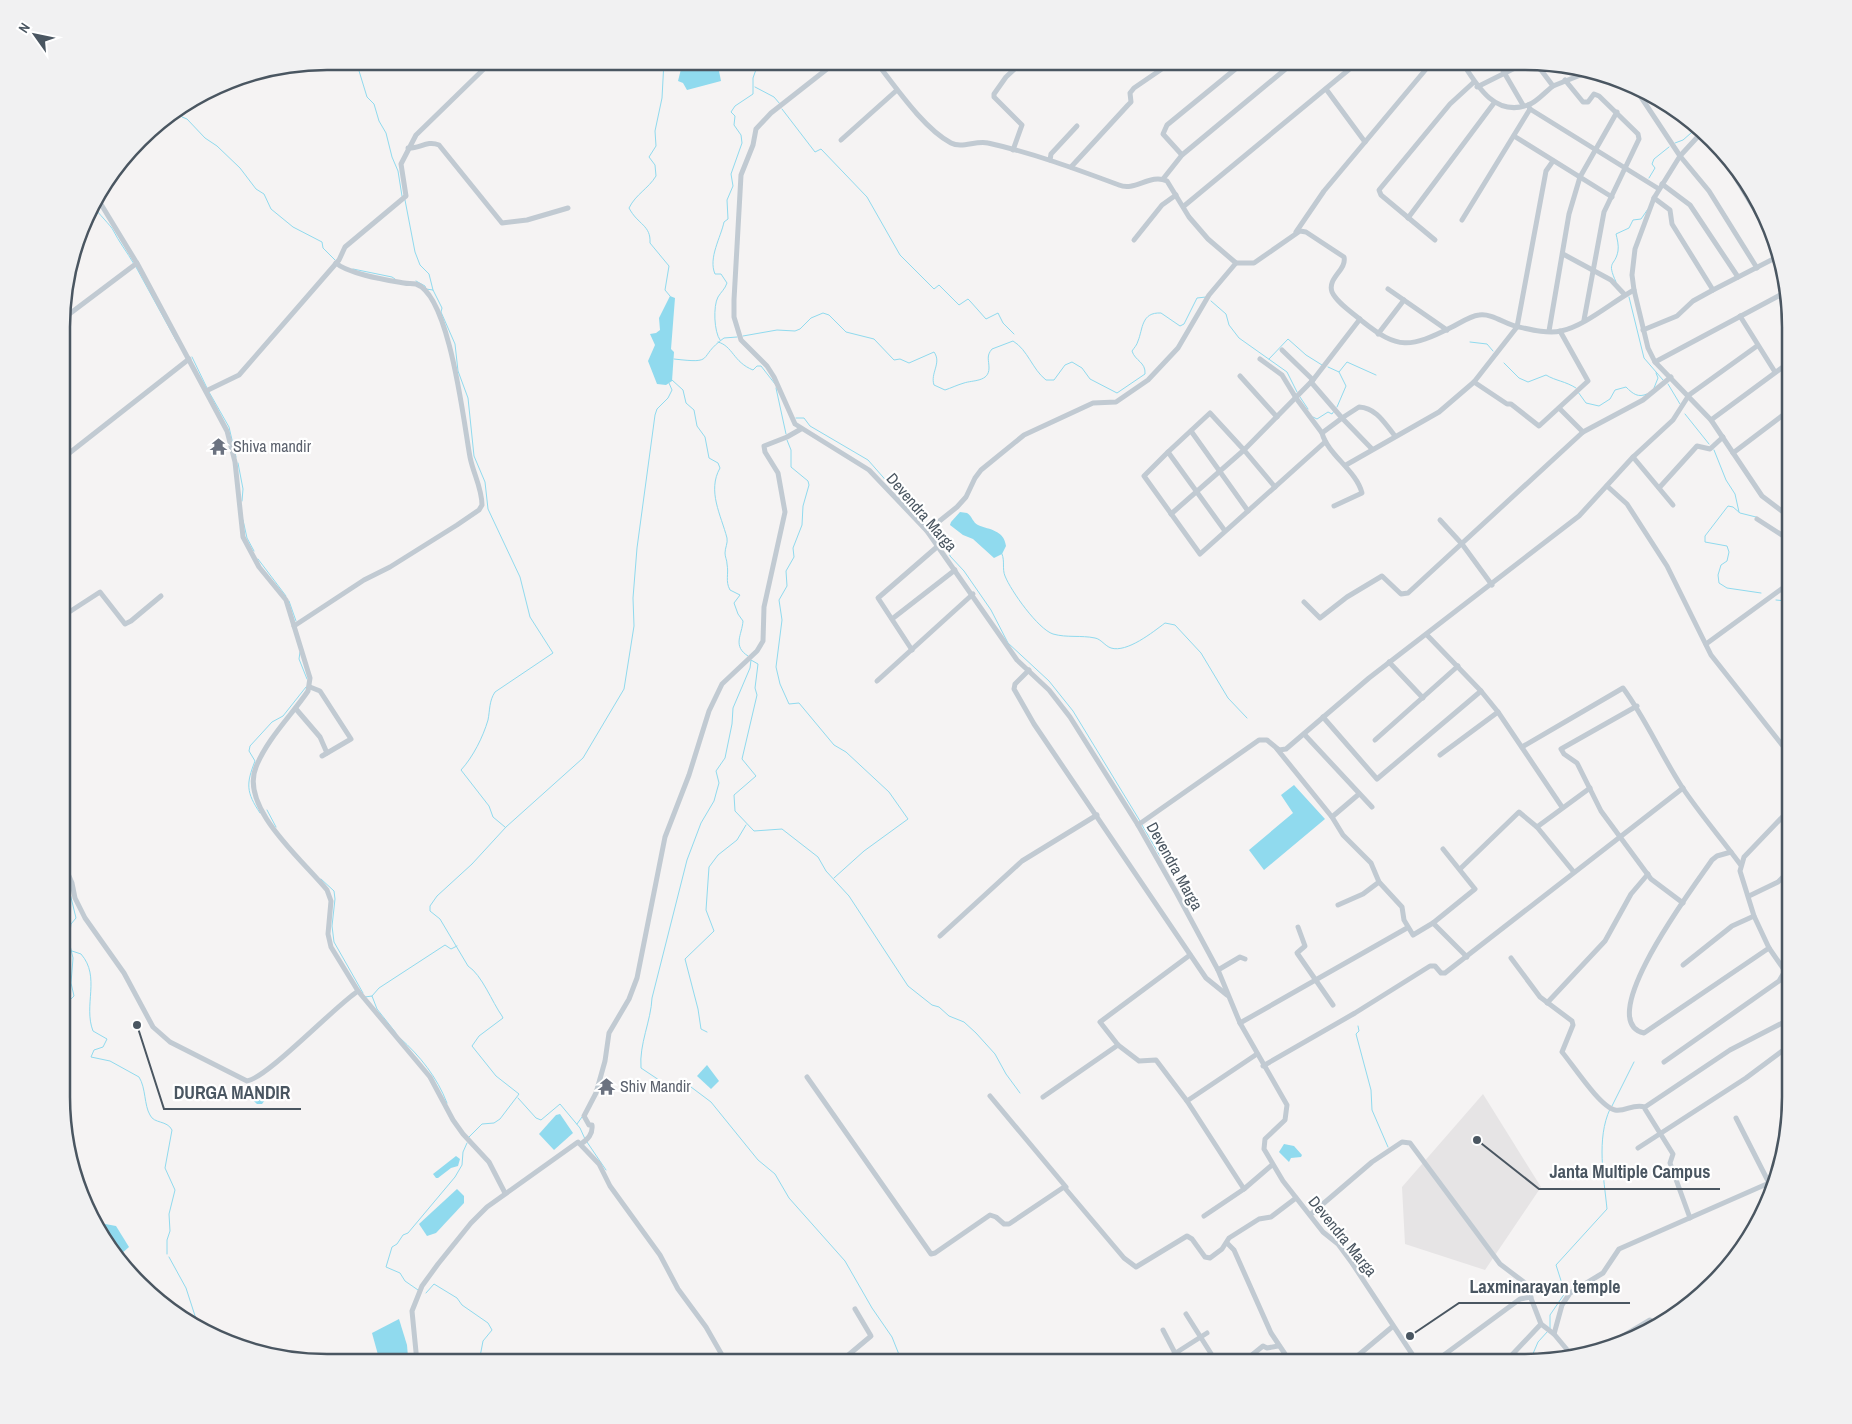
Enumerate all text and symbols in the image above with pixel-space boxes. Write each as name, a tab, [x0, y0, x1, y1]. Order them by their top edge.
north arrow	[10, 10, 60, 60]
text: N	[14, 20, 34, 36]
place label: Shiva mandir	[233, 435, 312, 457]
temple icon: Shiva mandir	[209, 436, 229, 456]
street label: Devendra Marga	[882, 468, 963, 557]
street label: Devendra Marga	[1142, 818, 1209, 915]
place label: Shiv Mandir	[620, 1075, 691, 1097]
callout: DURGA MANDIR	[164, 1076, 301, 1109]
temple icon: Shiv Mandir	[596, 1076, 616, 1096]
text: DURGA MANDIR	[174, 1080, 291, 1105]
callout: Janta Multiple Campus	[1539, 1156, 1720, 1189]
text: Janta Multiple Campus	[1550, 1159, 1710, 1184]
street label: Devendra Marga	[1304, 1191, 1383, 1281]
callout: Laxminarayan temple	[1459, 1270, 1630, 1303]
text: Laxminarayan temple	[1470, 1274, 1620, 1299]

